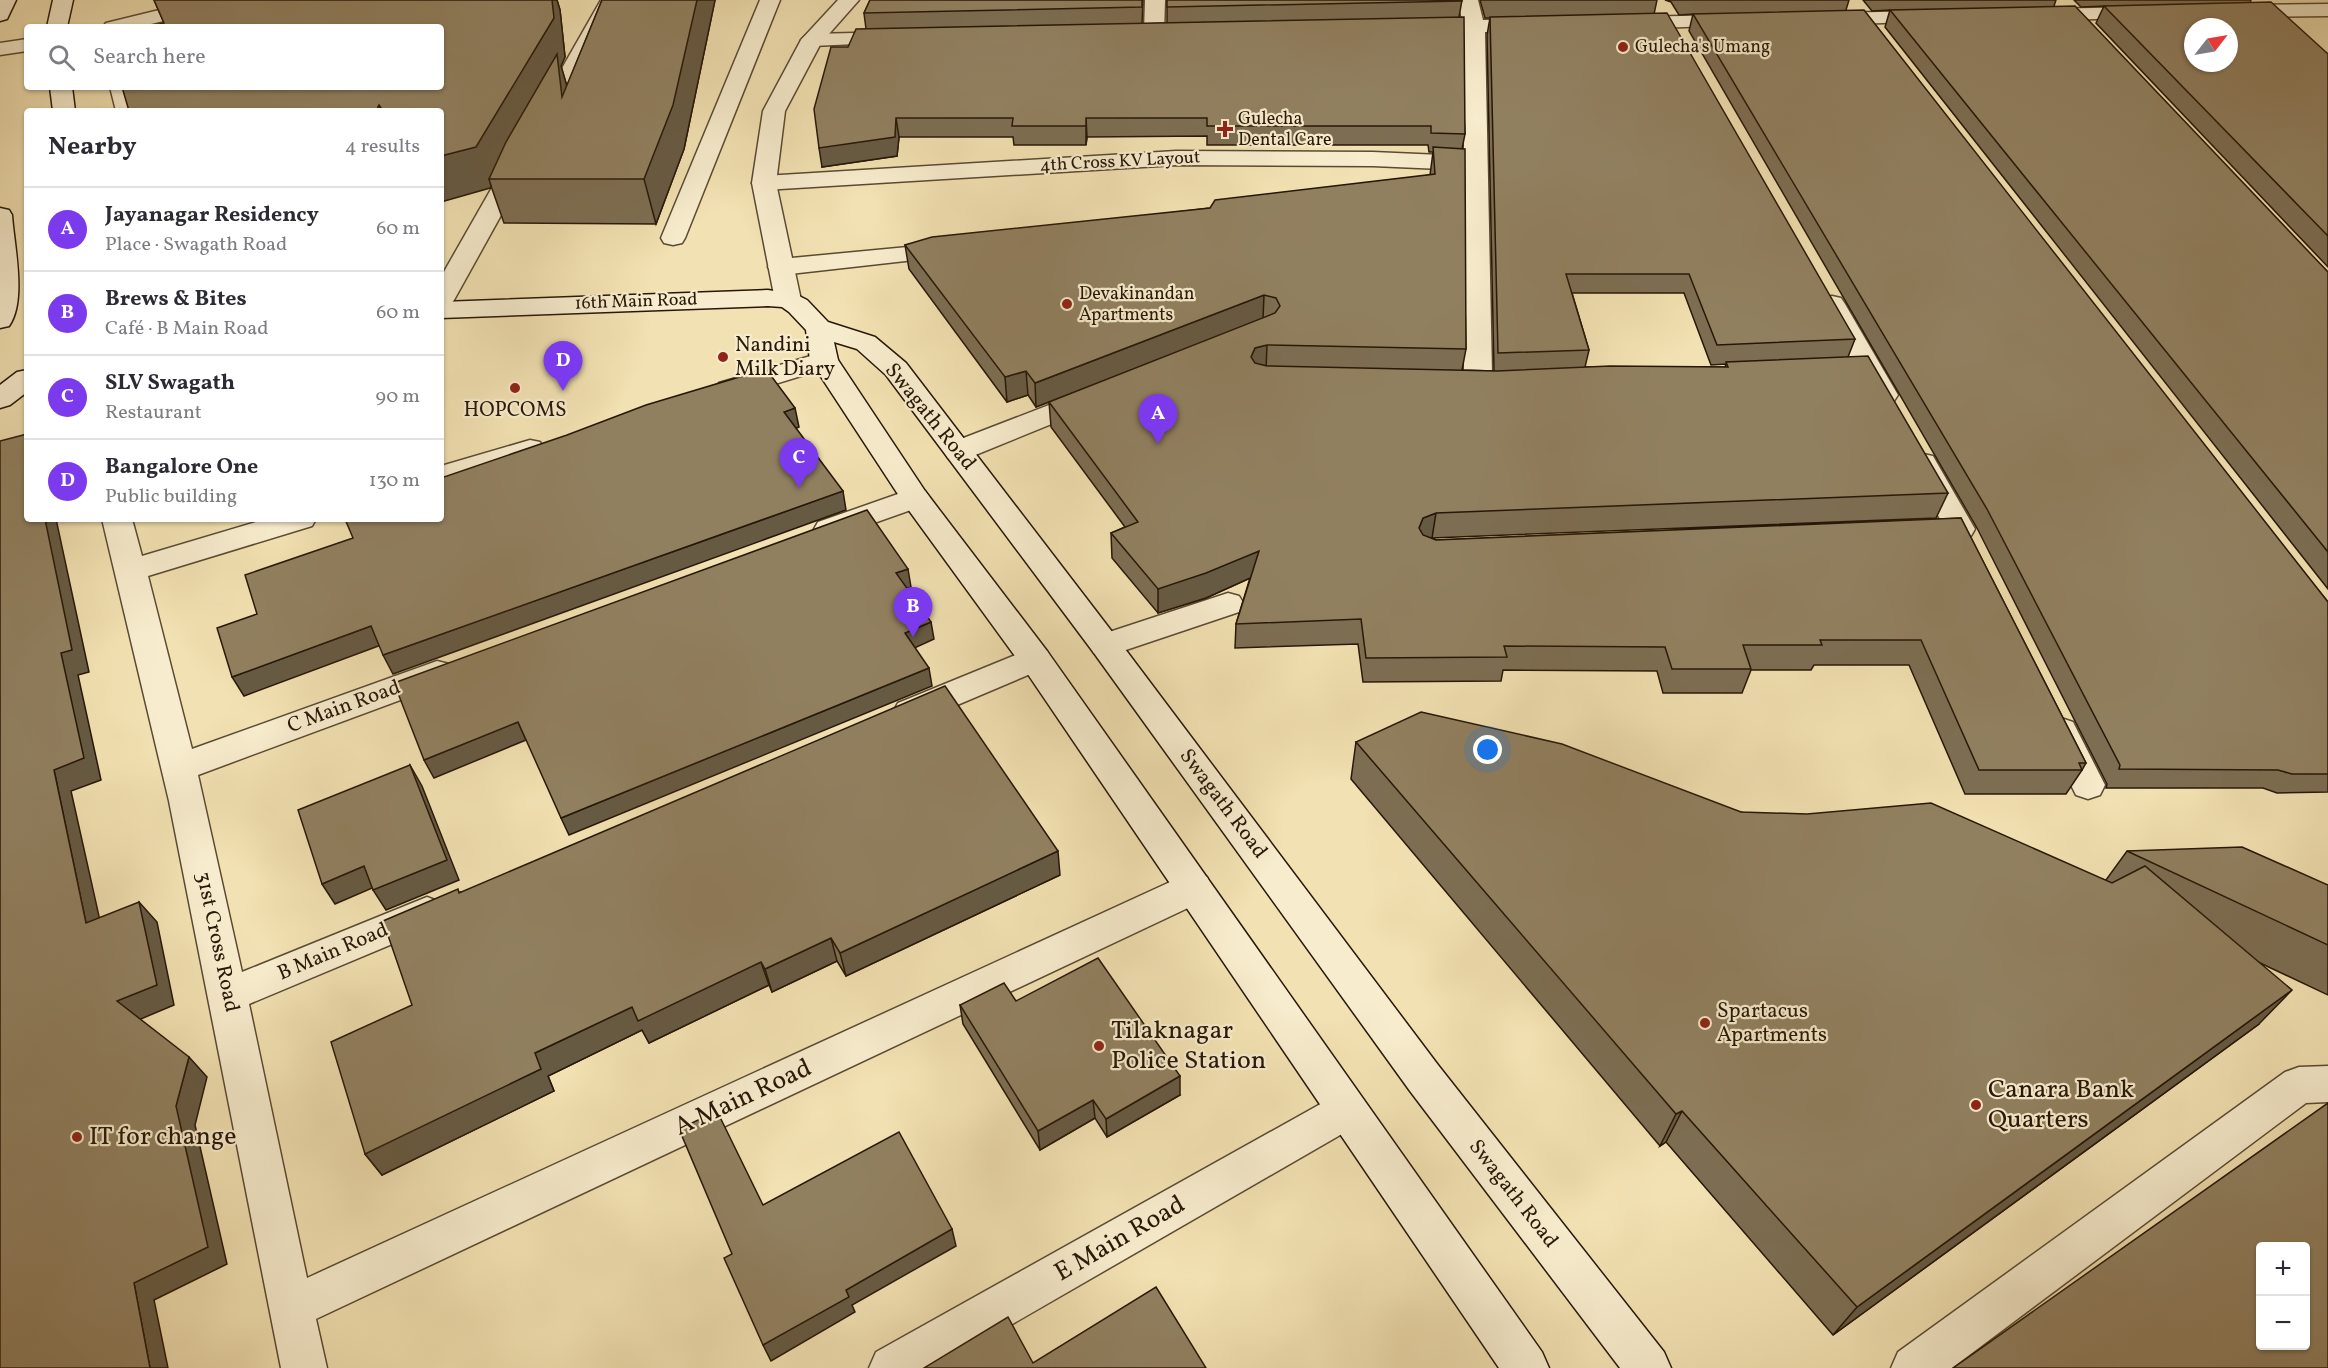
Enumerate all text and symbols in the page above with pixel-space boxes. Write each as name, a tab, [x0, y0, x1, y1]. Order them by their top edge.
north arrow	[2184, 18, 2238, 72]
search box	[24, 24, 444, 90]
place label: Gulecha's Umang	[1635, 35, 1770, 60]
marker: Gulecha's Umang	[1616, 40, 1630, 54]
icon: search	[45, 41, 78, 74]
text: Search here	[93, 42, 206, 73]
place label: Gulecha Dental Care	[1238, 107, 1331, 153]
marker: Gulecha Dental Care	[1216, 120, 1234, 138]
text: Nearby	[48, 129, 137, 165]
text: 4 results	[345, 133, 420, 161]
street label: 4th Cross KV Layout	[1039, 145, 1201, 179]
text: Jayanagar Residency	[105, 200, 319, 231]
text: A	[60, 215, 75, 243]
text: 60 m	[376, 215, 420, 243]
text: Place · Swagath Road	[105, 231, 287, 259]
place label: Devakinandan Apartments	[1079, 282, 1195, 328]
text: Brews & Bites	[105, 284, 247, 315]
street label: 16th Main Road	[574, 287, 698, 317]
marker: Devakinandan Apartments	[1060, 297, 1074, 311]
text: B	[61, 299, 74, 327]
text: 60 m	[376, 299, 420, 327]
text: Café · B Main Road	[105, 315, 268, 343]
place label: Nandini Milk Diary	[735, 331, 836, 384]
pin: D	[544, 342, 582, 391]
marker: Nandini Milk Diary	[716, 350, 730, 364]
street label: Swagath Road	[878, 357, 982, 477]
text: SLV Swagath	[105, 368, 235, 399]
marker: HOPCOMS	[508, 381, 522, 395]
text: C	[61, 383, 74, 411]
text: 90 m	[376, 383, 420, 411]
pin: A	[1138, 394, 1178, 444]
place label: HOPCOMS	[463, 396, 567, 425]
text: Restaurant	[105, 399, 202, 427]
pin: C	[780, 438, 818, 488]
text: Bangalore One	[105, 452, 258, 483]
text: D	[60, 467, 75, 495]
text: 130 m	[369, 467, 420, 495]
text: Public building	[105, 483, 237, 511]
pin: B	[894, 588, 932, 637]
street label: C Main Road	[283, 673, 405, 741]
your location	[1473, 735, 1502, 764]
street label: Swagath Road	[1172, 743, 1274, 865]
street label: 31st Cross Road	[188, 869, 246, 1015]
street label: B Main Road	[273, 916, 393, 988]
place label: Spartacus Apartments	[1717, 997, 1827, 1050]
place label: Tilaknagar Police Station	[1111, 1013, 1266, 1079]
marker: Spartacus Apartments	[1698, 1016, 1712, 1030]
marker: Tilaknagar Police Station	[1092, 1039, 1106, 1053]
street label: A Main Road	[668, 1050, 818, 1146]
place label: Canara Bank Quarters	[1988, 1072, 2134, 1138]
marker: Canara Bank Quarters	[1969, 1098, 1983, 1112]
place label: IT for change	[89, 1119, 237, 1155]
marker: IT for change	[70, 1130, 84, 1144]
street label: Swagath Road	[1461, 1134, 1565, 1254]
street label: E Main Road	[1048, 1187, 1192, 1291]
map controls	[2256, 1242, 2310, 1350]
button: +	[2256, 1242, 2310, 1296]
button: −	[2256, 1296, 2310, 1350]

